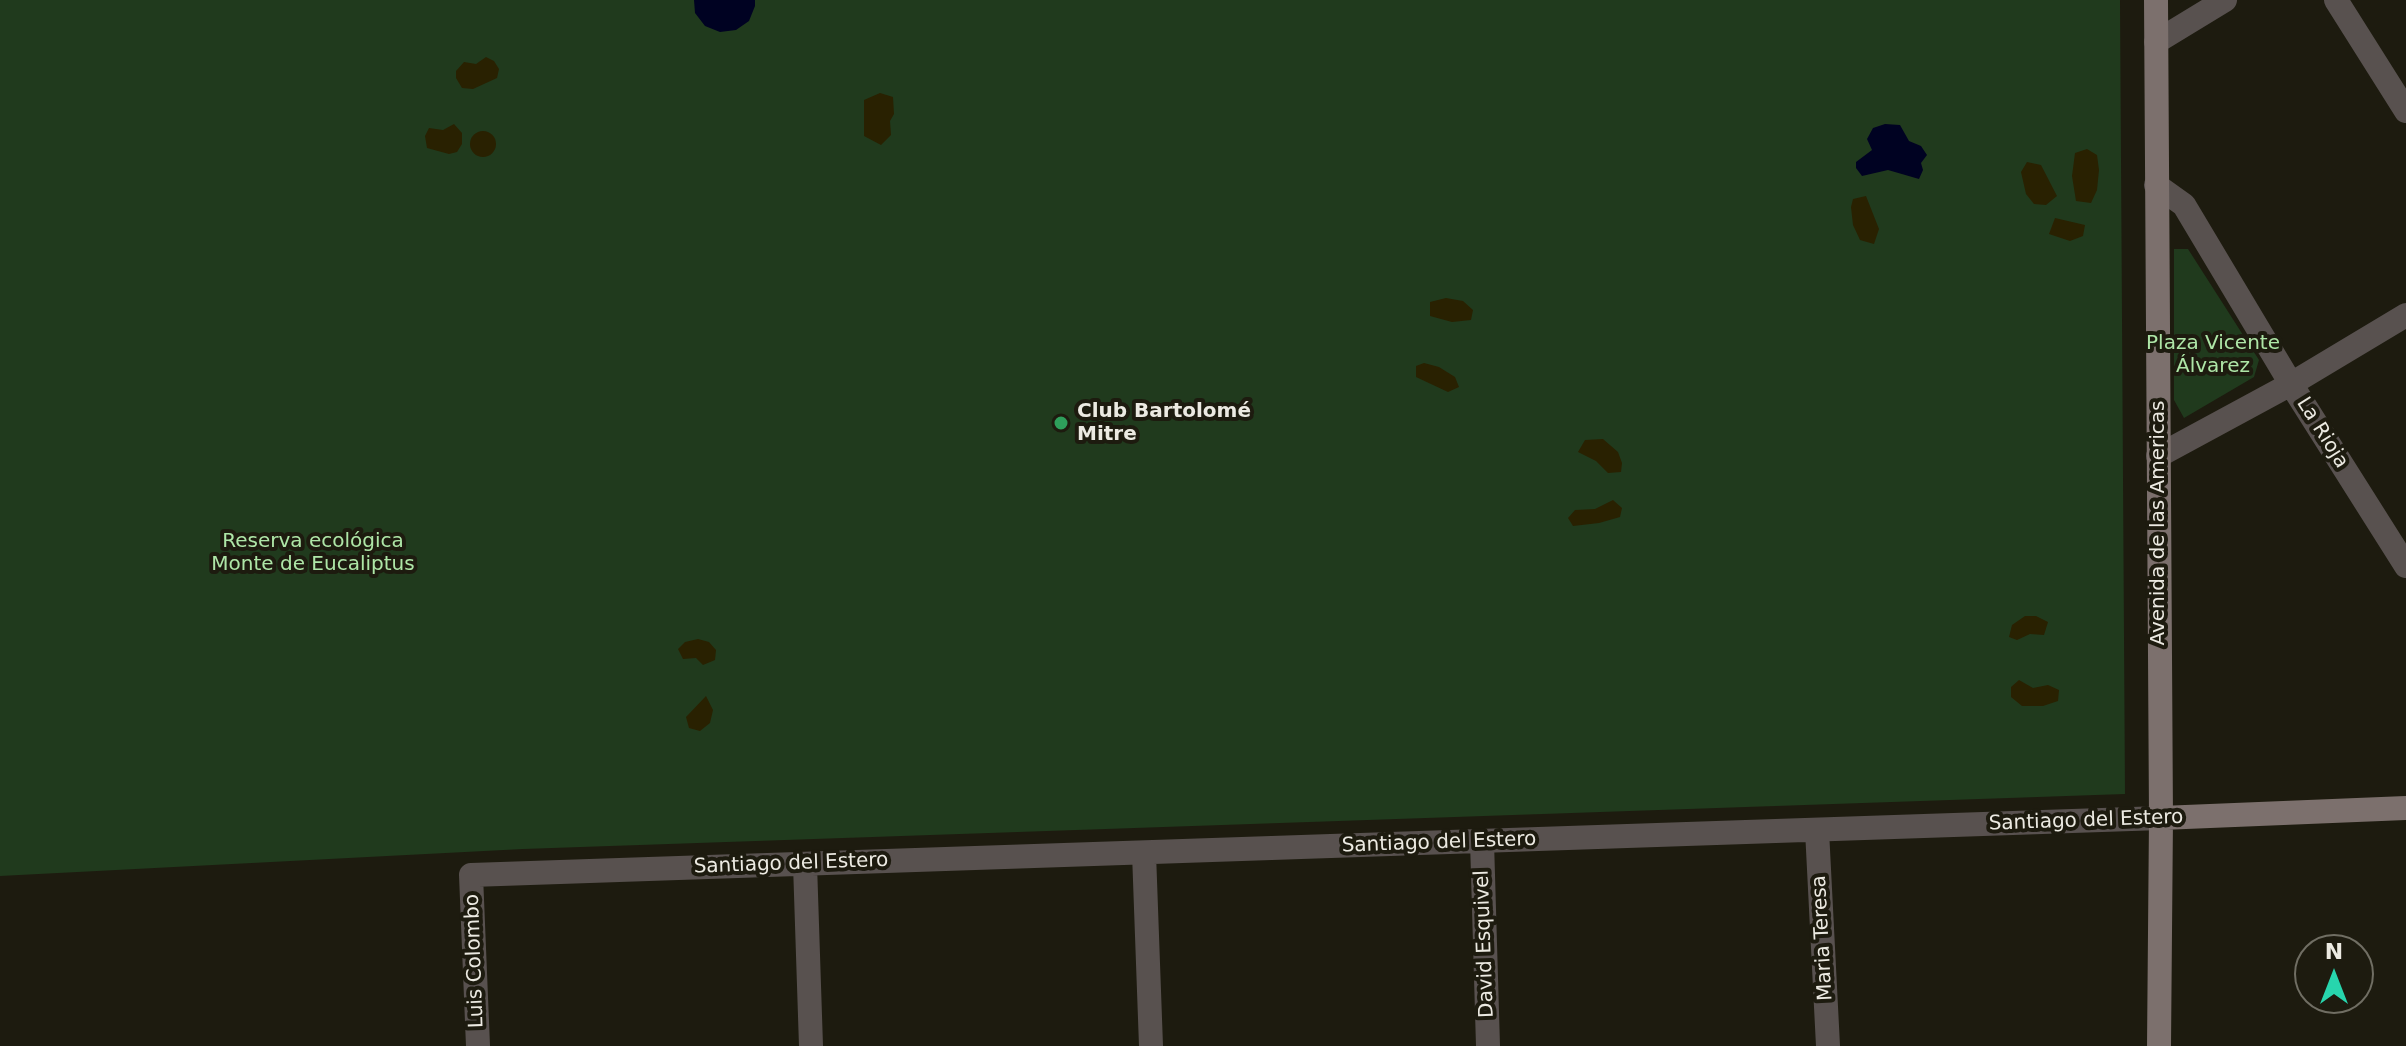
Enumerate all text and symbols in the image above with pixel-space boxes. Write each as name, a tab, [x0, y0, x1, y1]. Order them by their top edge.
park label: Plaza Vicente Álvarez	[2146, 332, 2280, 379]
street label: La Rioja	[2291, 393, 2353, 473]
place label: Club Bartolomé Mitre	[1077, 400, 1251, 447]
street label: Avenida de las Americas	[2147, 400, 2171, 646]
marker: Club Bartolomé Mitre	[1052, 414, 1070, 432]
park label: Reserva ecológica Monte de Eucaliptus	[211, 530, 415, 577]
street label: Santiago del Estero	[1988, 806, 2184, 836]
street label: Santiago del Estero	[1341, 828, 1537, 858]
street label: Santiago del Estero	[693, 849, 889, 879]
street label: David Esquivel	[1470, 870, 1500, 1018]
street label: Maria Teresa	[1808, 875, 1838, 1001]
street label: Luis Colombo	[461, 894, 489, 1028]
north arrow	[2294, 934, 2374, 1014]
text: N	[2325, 939, 2343, 964]

